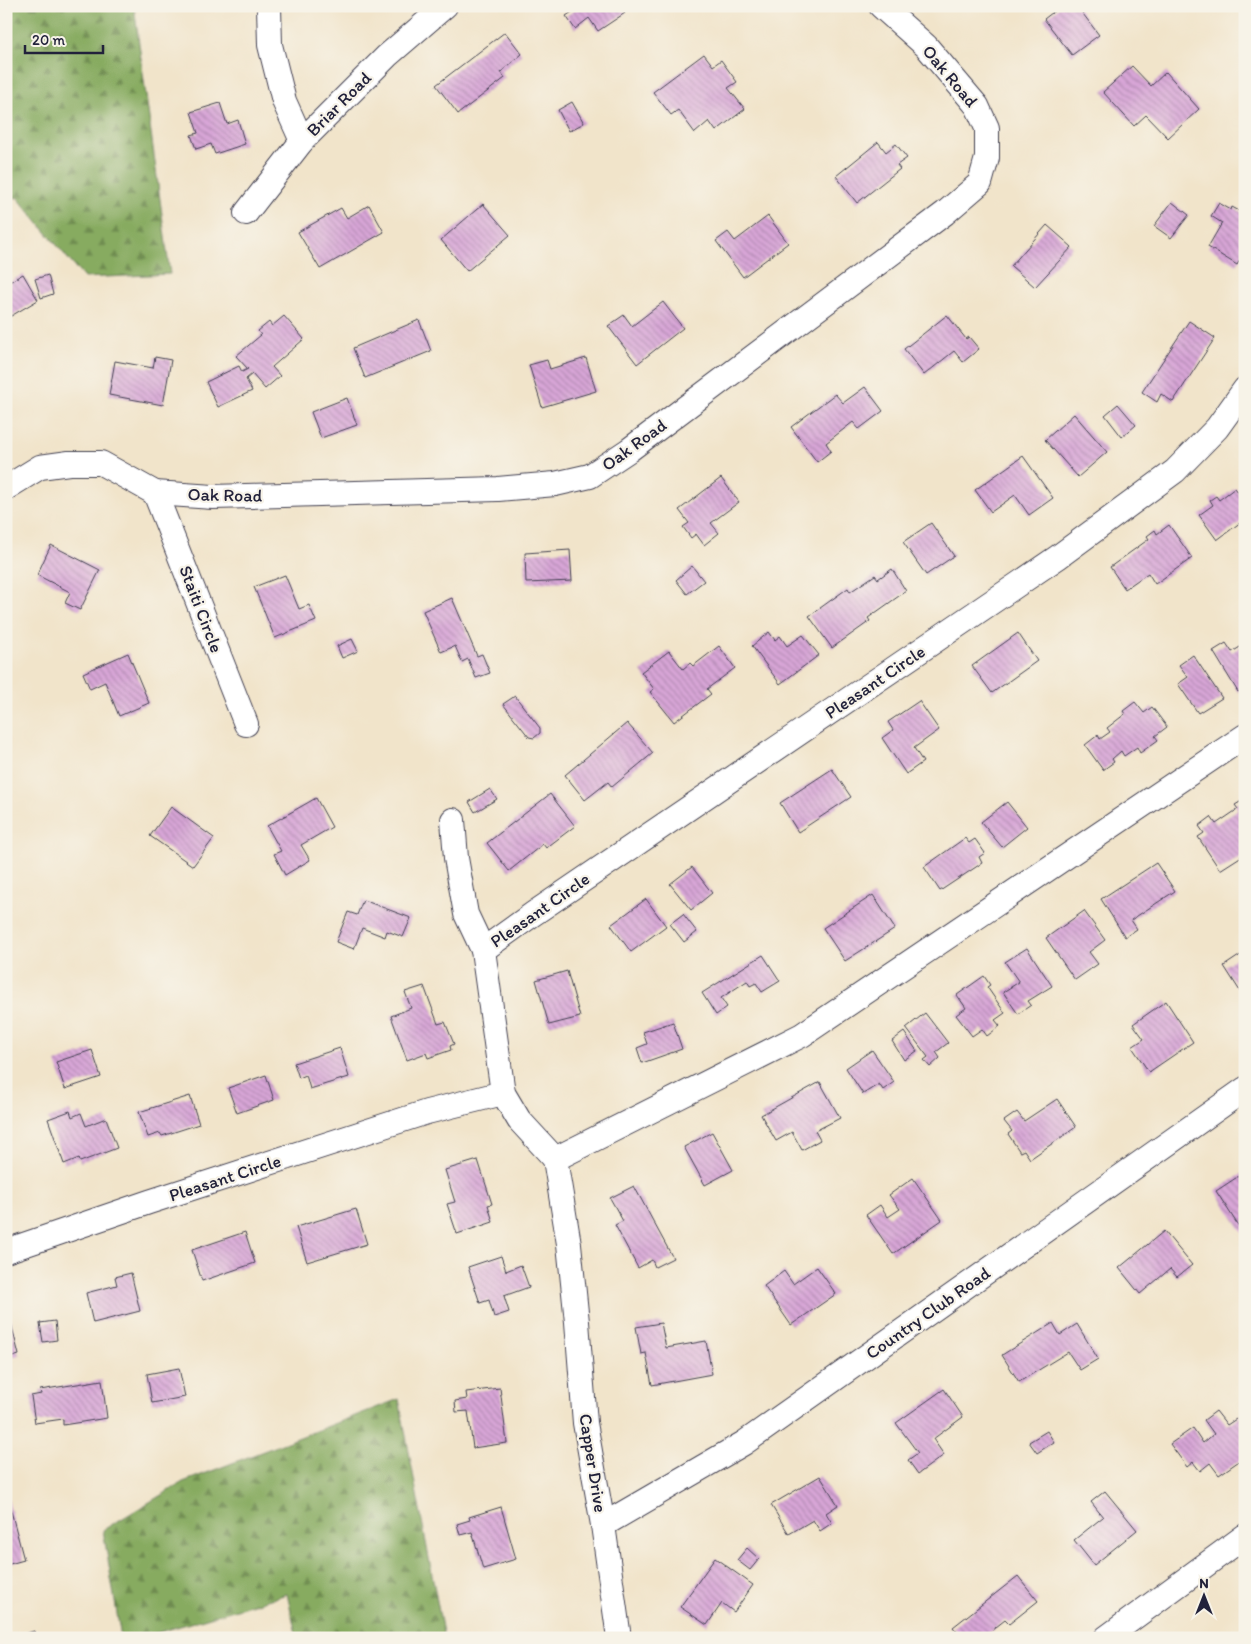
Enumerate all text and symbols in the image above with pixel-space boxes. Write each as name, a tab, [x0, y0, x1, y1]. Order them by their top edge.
scale bar	[25, 22, 102, 54]
text: 20 m	[32, 31, 66, 49]
street label: Oak Road	[918, 40, 983, 112]
street label: Briar Road	[302, 67, 376, 141]
street label: Oak Road	[597, 414, 671, 476]
street label: Oak Road	[188, 483, 263, 507]
street label: Staiti Circle	[174, 562, 228, 656]
street label: Pleasant Circle	[821, 640, 929, 724]
street label: Pleasant Circle	[486, 868, 594, 952]
street label: Pleasant Circle	[166, 1150, 284, 1206]
street label: Country Club Road	[862, 1262, 994, 1364]
street label: Capper Drive	[574, 1412, 612, 1514]
north arrow	[1178, 1572, 1228, 1622]
text: N	[1199, 1575, 1209, 1592]

